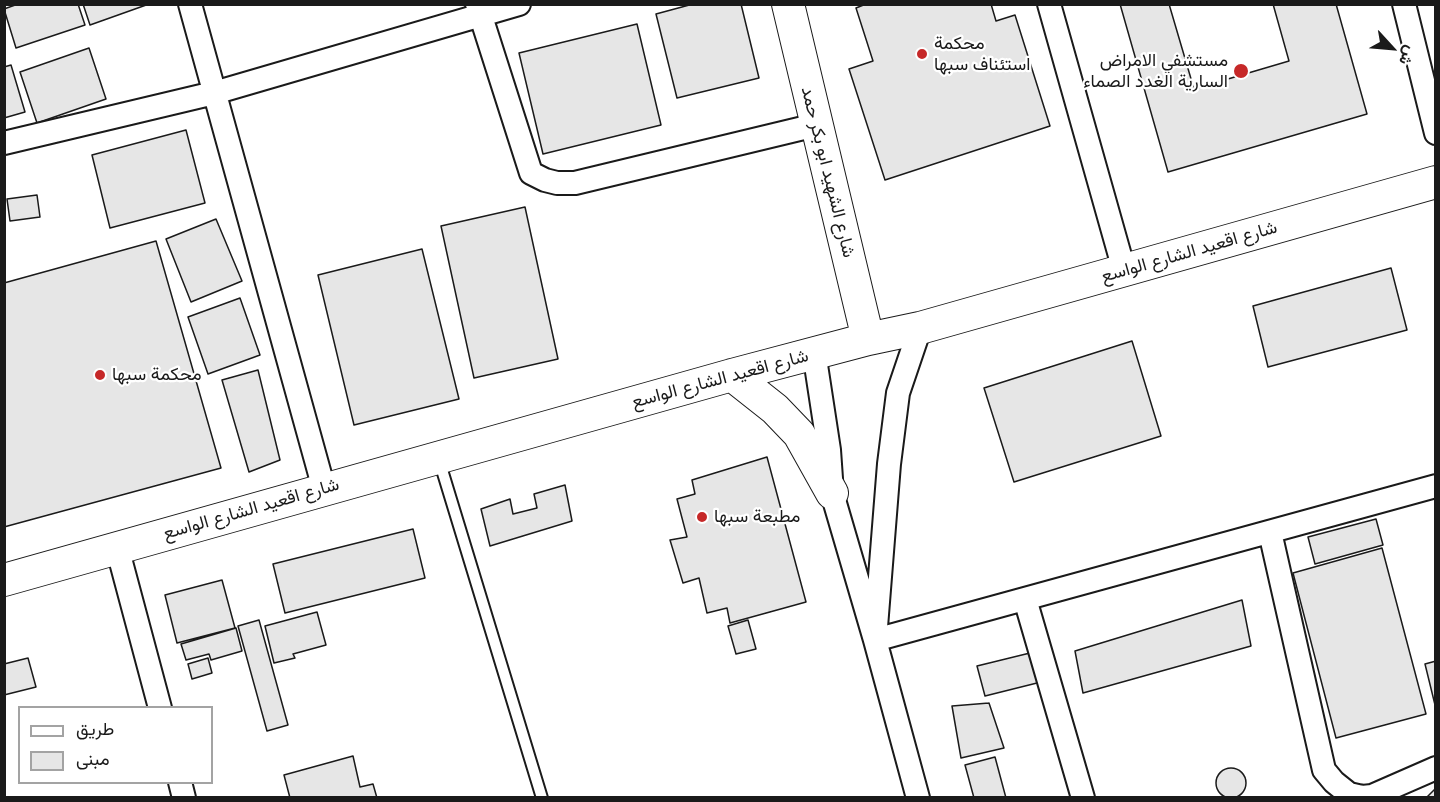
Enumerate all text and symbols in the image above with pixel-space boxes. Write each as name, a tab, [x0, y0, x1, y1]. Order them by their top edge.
north arrow	[1362, 18, 1422, 78]
place label: محكمة استئناف سبها	[934, 33, 1030, 76]
text: ش	[1395, 43, 1421, 69]
marker: محكمة استئناف سبها	[915, 47, 929, 61]
place label: مستشفي الامراض السارية الغدد الصماء	[1083, 50, 1228, 92]
marker: مستشفي الامراض السارية الغدد الصماء	[1232, 62, 1250, 80]
street label: شارع الشهيد ابو بكر حمد	[796, 84, 860, 260]
street label: شارع اقعيد الشارع الواسع	[1098, 217, 1280, 287]
street label: شارع اقعيد الشارع الواسع	[629, 345, 811, 413]
place label: محكمة سبها	[112, 364, 202, 386]
marker: محكمة سبها	[93, 368, 107, 382]
street label: شارع اقعيد الشارع الواسع	[160, 474, 342, 544]
place label: مطبعة سبها	[714, 506, 800, 528]
marker: مطبعة سبها	[695, 510, 709, 524]
legend	[18, 706, 213, 784]
text: طريق	[76, 717, 114, 740]
text: مبنى	[76, 747, 110, 770]

